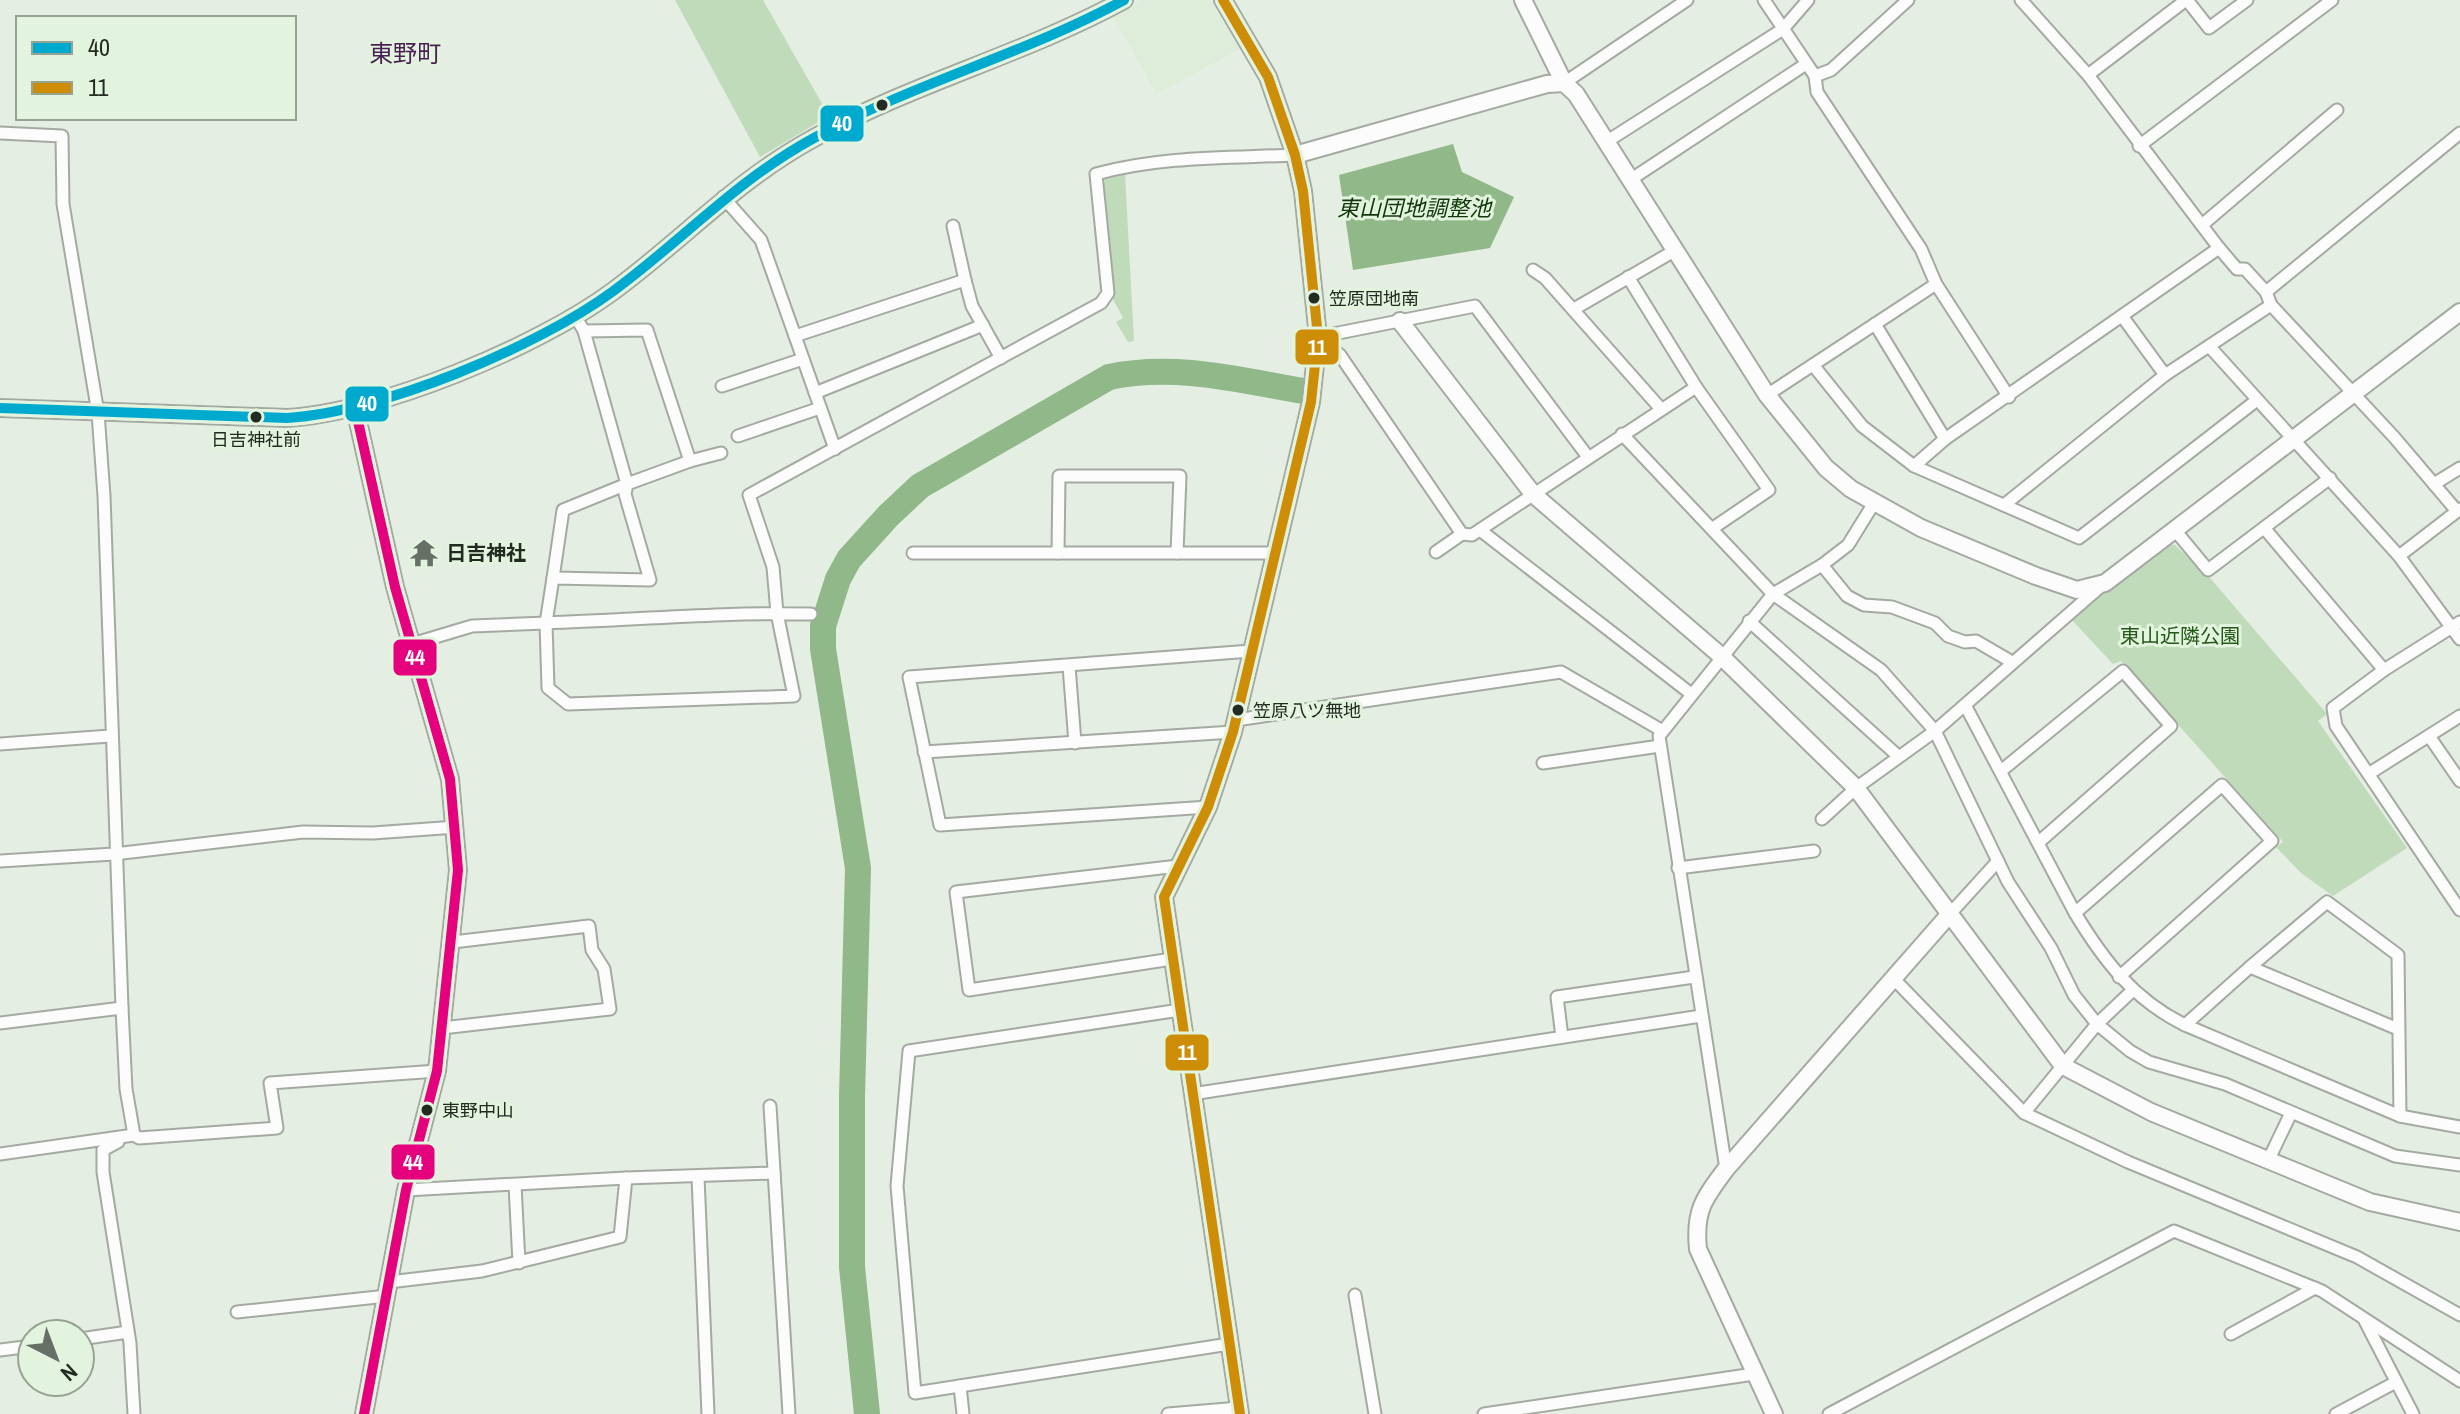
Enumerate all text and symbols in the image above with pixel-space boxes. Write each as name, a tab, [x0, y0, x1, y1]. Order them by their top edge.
legend	[16, 16, 296, 120]
text: 40	[88, 31, 110, 63]
district label: 東野町	[369, 37, 441, 69]
text: 11	[88, 71, 109, 103]
unlabelled marker	[874, 97, 890, 113]
line badge: 40	[819, 104, 865, 143]
text: 40	[832, 108, 852, 138]
water label: 東山団地調整池	[1337, 193, 1493, 223]
place label: 笠原団地南	[1329, 286, 1419, 311]
marker: 笠原団地南	[1306, 290, 1322, 306]
line badge: 11	[1294, 328, 1340, 366]
text: 11	[1307, 332, 1328, 362]
line badge: 40	[344, 385, 390, 423]
text: 40	[357, 388, 377, 418]
marker: 日吉神社前	[248, 409, 264, 425]
place label: 日吉神社前	[211, 427, 301, 452]
temple icon: 日吉神社	[409, 538, 439, 568]
place label: 日吉神社	[446, 539, 526, 566]
park label: 東山近隣公園	[2120, 622, 2240, 649]
line badge: 44	[392, 638, 438, 677]
text: 44	[405, 642, 425, 672]
place label: 笠原八ツ無地	[1253, 698, 1361, 723]
marker: 笠原八ツ無地	[1230, 702, 1246, 718]
line badge: 11	[1164, 1033, 1210, 1072]
text: 11	[1177, 1037, 1198, 1067]
place label: 東野中山	[442, 1098, 514, 1123]
marker: 東野中山	[419, 1102, 435, 1118]
line badge: 44	[390, 1143, 436, 1181]
text: 44	[403, 1147, 423, 1177]
north arrow	[16, 1318, 96, 1398]
text: N	[55, 1357, 84, 1388]

